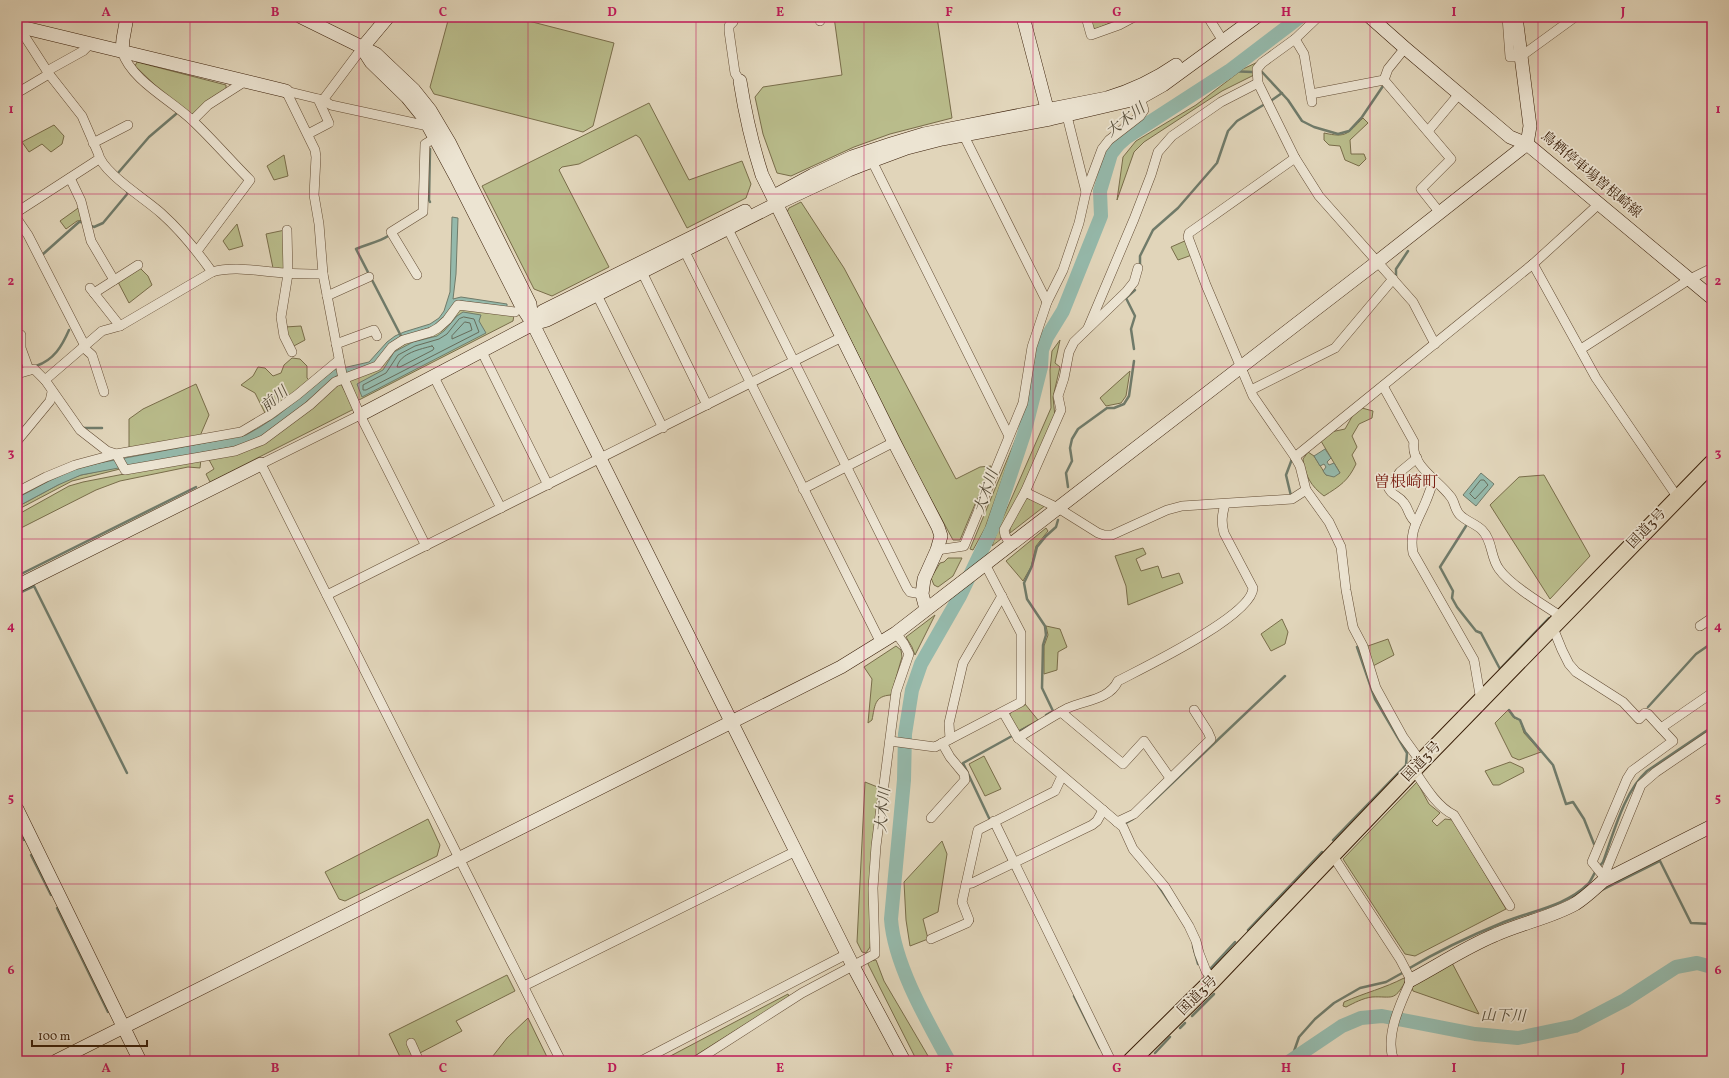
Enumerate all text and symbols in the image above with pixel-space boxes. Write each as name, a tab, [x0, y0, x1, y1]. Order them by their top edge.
text: A	[101, 4, 111, 22]
text: B	[271, 4, 280, 22]
text: C	[439, 4, 447, 22]
text: D	[607, 4, 617, 22]
text: E	[776, 4, 784, 22]
text: F	[945, 4, 953, 22]
text: G	[1112, 4, 1122, 22]
text: H	[1281, 4, 1291, 22]
text: I	[1452, 4, 1457, 22]
text: J	[1620, 4, 1626, 22]
water label: 大木川	[1102, 98, 1152, 143]
text: 1	[8, 101, 14, 119]
text: 1	[1715, 101, 1721, 119]
street label: 鳥栖停車場曽根崎線	[1537, 127, 1645, 223]
text: 2	[8, 273, 15, 291]
text: 2	[1715, 273, 1722, 291]
water label: 前川	[257, 381, 295, 418]
text: 3	[8, 445, 15, 463]
text: 3	[1715, 445, 1722, 463]
water label: 大木川	[970, 465, 1005, 517]
district label: 曽根崎町	[1374, 472, 1438, 494]
street label: 国道3号	[1623, 505, 1671, 553]
text: 4	[7, 618, 15, 636]
text: 4	[1714, 618, 1722, 636]
street label: 国道3号	[1398, 738, 1446, 786]
water label: 大木川	[872, 785, 897, 833]
text: 5	[8, 790, 14, 808]
text: 5	[1715, 790, 1721, 808]
text: 6	[7, 962, 15, 980]
text: 6	[1714, 962, 1722, 980]
street label: 国道3号	[1174, 972, 1222, 1020]
water label: 山下川	[1480, 1006, 1528, 1028]
scale bar	[32, 1022, 147, 1048]
text: 100 m	[38, 1029, 71, 1045]
text: A	[101, 1060, 111, 1078]
text: B	[271, 1060, 280, 1078]
text: C	[439, 1060, 447, 1078]
text: D	[607, 1060, 617, 1078]
text: E	[776, 1060, 784, 1078]
text: F	[945, 1060, 953, 1078]
text: G	[1112, 1060, 1122, 1078]
text: H	[1281, 1060, 1291, 1078]
text: I	[1452, 1060, 1457, 1078]
text: J	[1620, 1060, 1626, 1078]

